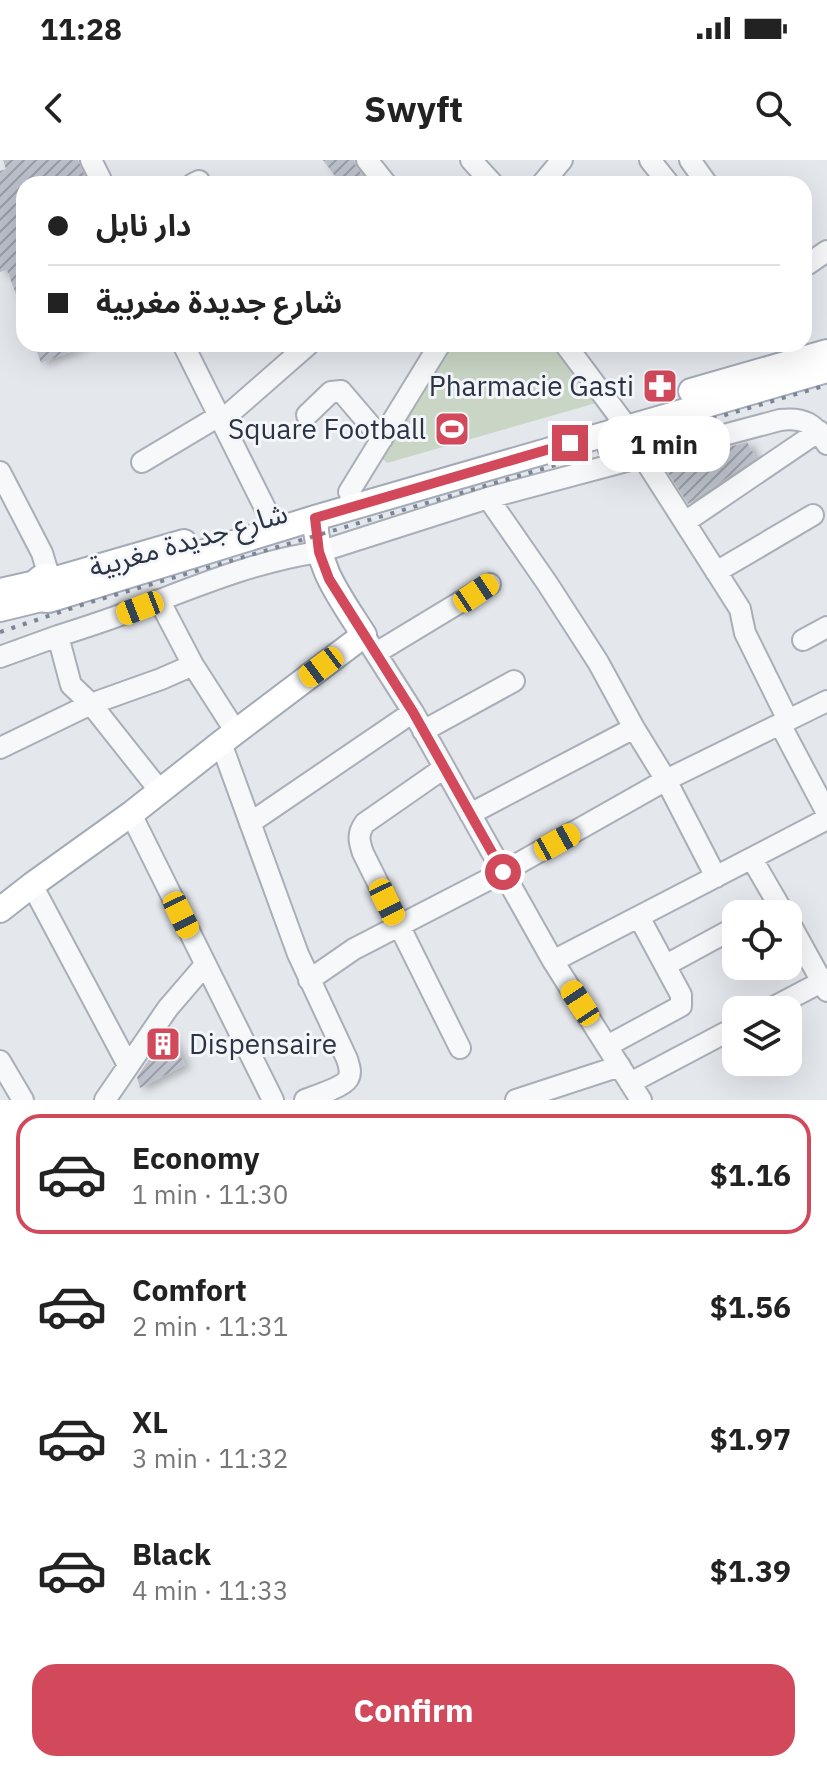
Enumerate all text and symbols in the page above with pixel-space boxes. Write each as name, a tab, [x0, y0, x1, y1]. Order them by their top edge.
text: 11:28	[40, 9, 122, 48]
text: Swyft	[364, 85, 463, 132]
icon: back	[32, 86, 76, 130]
icon: search	[751, 86, 795, 130]
text: دار نابل	[96, 205, 191, 244]
text: شارع جديدة مغربية	[96, 282, 342, 321]
place label: Pharmacie Gasti	[429, 367, 634, 404]
pharmacy icon: Pharmacie Gasti	[641, 367, 679, 405]
place label: Square Football	[228, 410, 426, 447]
sports icon: Square Football	[433, 410, 471, 448]
callout: 1 min	[598, 415, 730, 471]
route end	[552, 425, 588, 461]
text: 1 min	[630, 427, 698, 461]
street label: شارع جديدة مغربية	[84, 493, 292, 588]
car	[449, 570, 503, 616]
car	[113, 588, 167, 628]
car	[295, 643, 347, 691]
car	[530, 820, 584, 864]
route start	[485, 854, 521, 890]
car	[366, 875, 408, 929]
car	[160, 888, 202, 942]
map controls	[722, 900, 802, 1076]
button: locate	[722, 900, 802, 980]
car	[557, 976, 603, 1030]
button: layers	[722, 996, 802, 1076]
building icon: Dispensaire	[144, 1025, 182, 1063]
place label: Dispensaire	[189, 1025, 337, 1062]
icon: car	[36, 1138, 108, 1210]
text: Economy	[132, 1138, 260, 1177]
text: $1.16	[710, 1155, 791, 1194]
text: 1 min · 11:30	[132, 1177, 288, 1211]
icon: car	[36, 1270, 108, 1342]
text: Comfort	[132, 1270, 247, 1309]
text: $1.56	[710, 1287, 791, 1326]
text: 2 min · 11:31	[132, 1309, 288, 1343]
icon: car	[36, 1402, 108, 1474]
text: XL	[132, 1402, 168, 1441]
text: $1.97	[710, 1419, 791, 1458]
text: 3 min · 11:32	[132, 1441, 288, 1475]
icon: car	[36, 1534, 108, 1606]
text: Black	[132, 1534, 211, 1573]
text: $1.39	[710, 1551, 791, 1590]
text: 4 min · 11:33	[132, 1573, 288, 1607]
button: Confirm	[32, 1664, 795, 1756]

